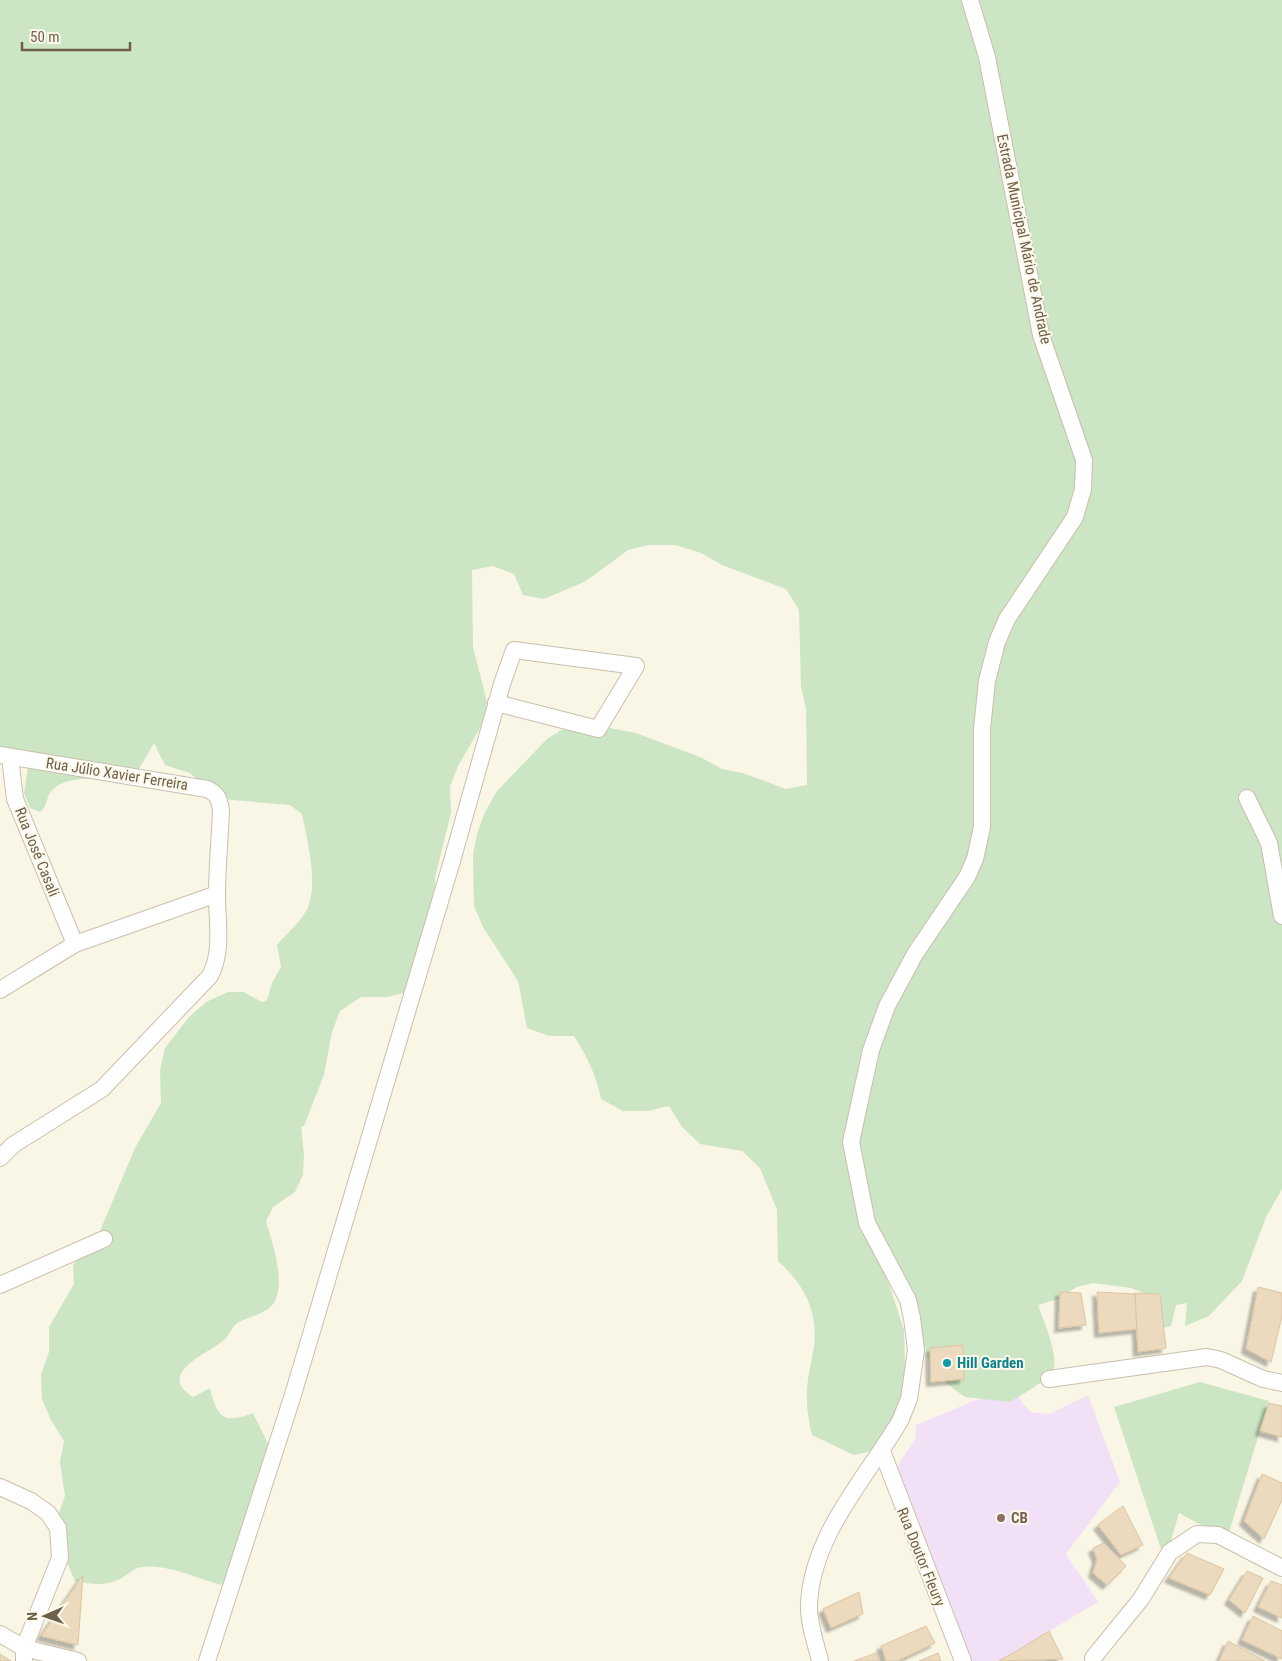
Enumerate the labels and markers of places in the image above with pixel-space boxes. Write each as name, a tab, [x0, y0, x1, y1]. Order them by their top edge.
place label: Hill Garden	[957, 1354, 1024, 1372]
marker: Hill Garden	[941, 1357, 953, 1369]
place label: CB	[1011, 1509, 1028, 1527]
marker: CB	[995, 1512, 1007, 1524]

